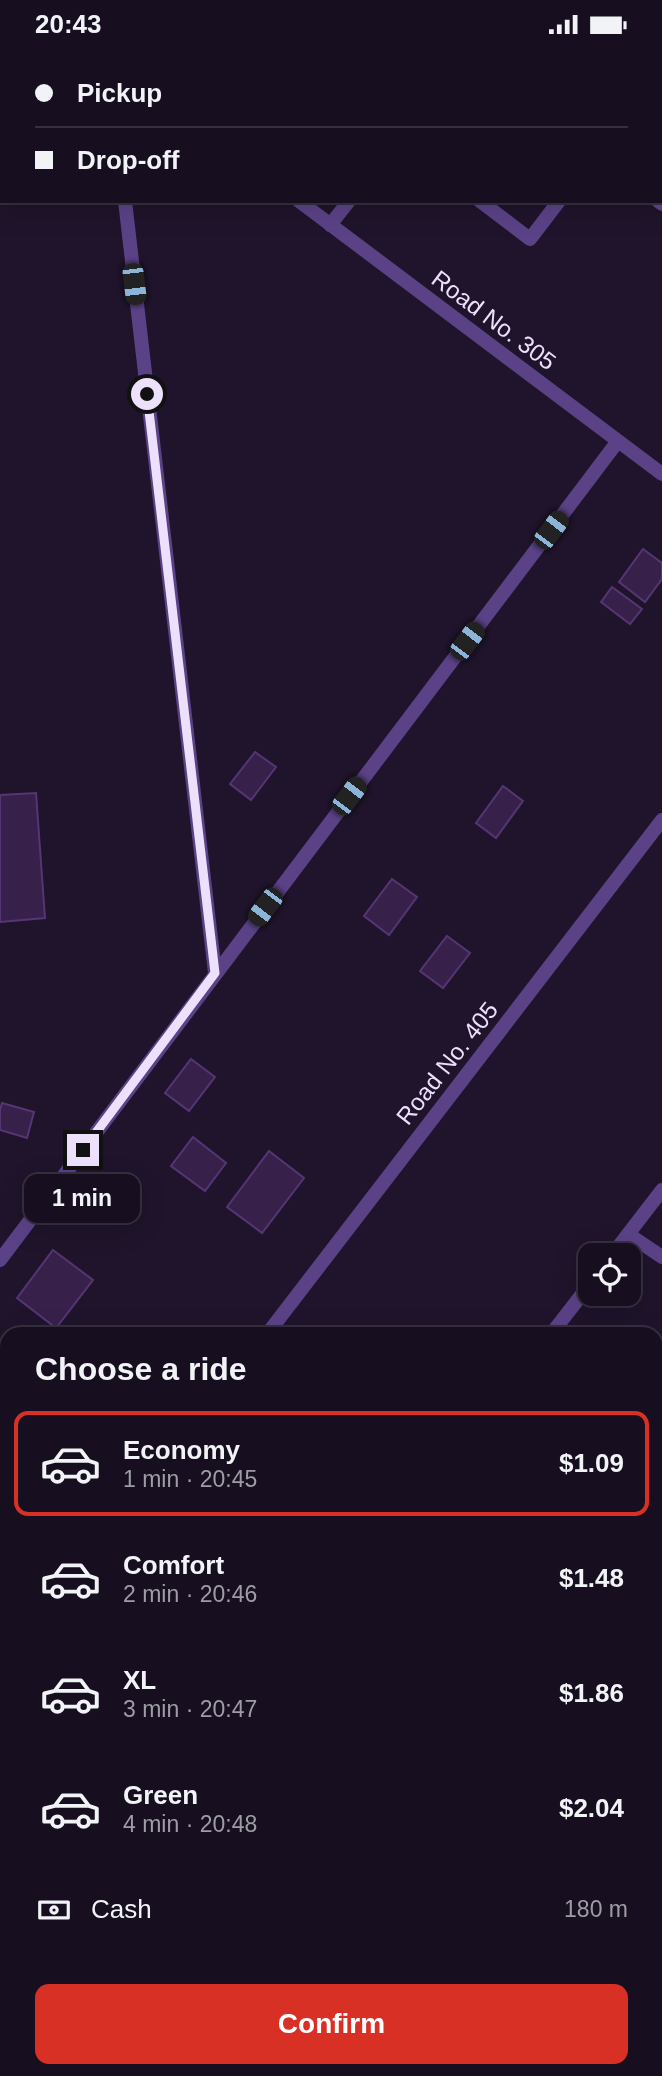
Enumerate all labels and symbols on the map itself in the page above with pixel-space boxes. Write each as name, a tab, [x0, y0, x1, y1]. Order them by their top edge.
car	[122, 262, 147, 306]
street label: Road No. 305	[427, 265, 561, 375]
route start	[131, 378, 163, 410]
car	[530, 507, 573, 553]
car	[446, 618, 489, 664]
car	[328, 773, 371, 819]
car	[244, 884, 287, 930]
street label: Road No. 405	[391, 996, 503, 1130]
route end	[67, 1134, 99, 1166]
callout: 1 min	[25, 1175, 141, 1223]

